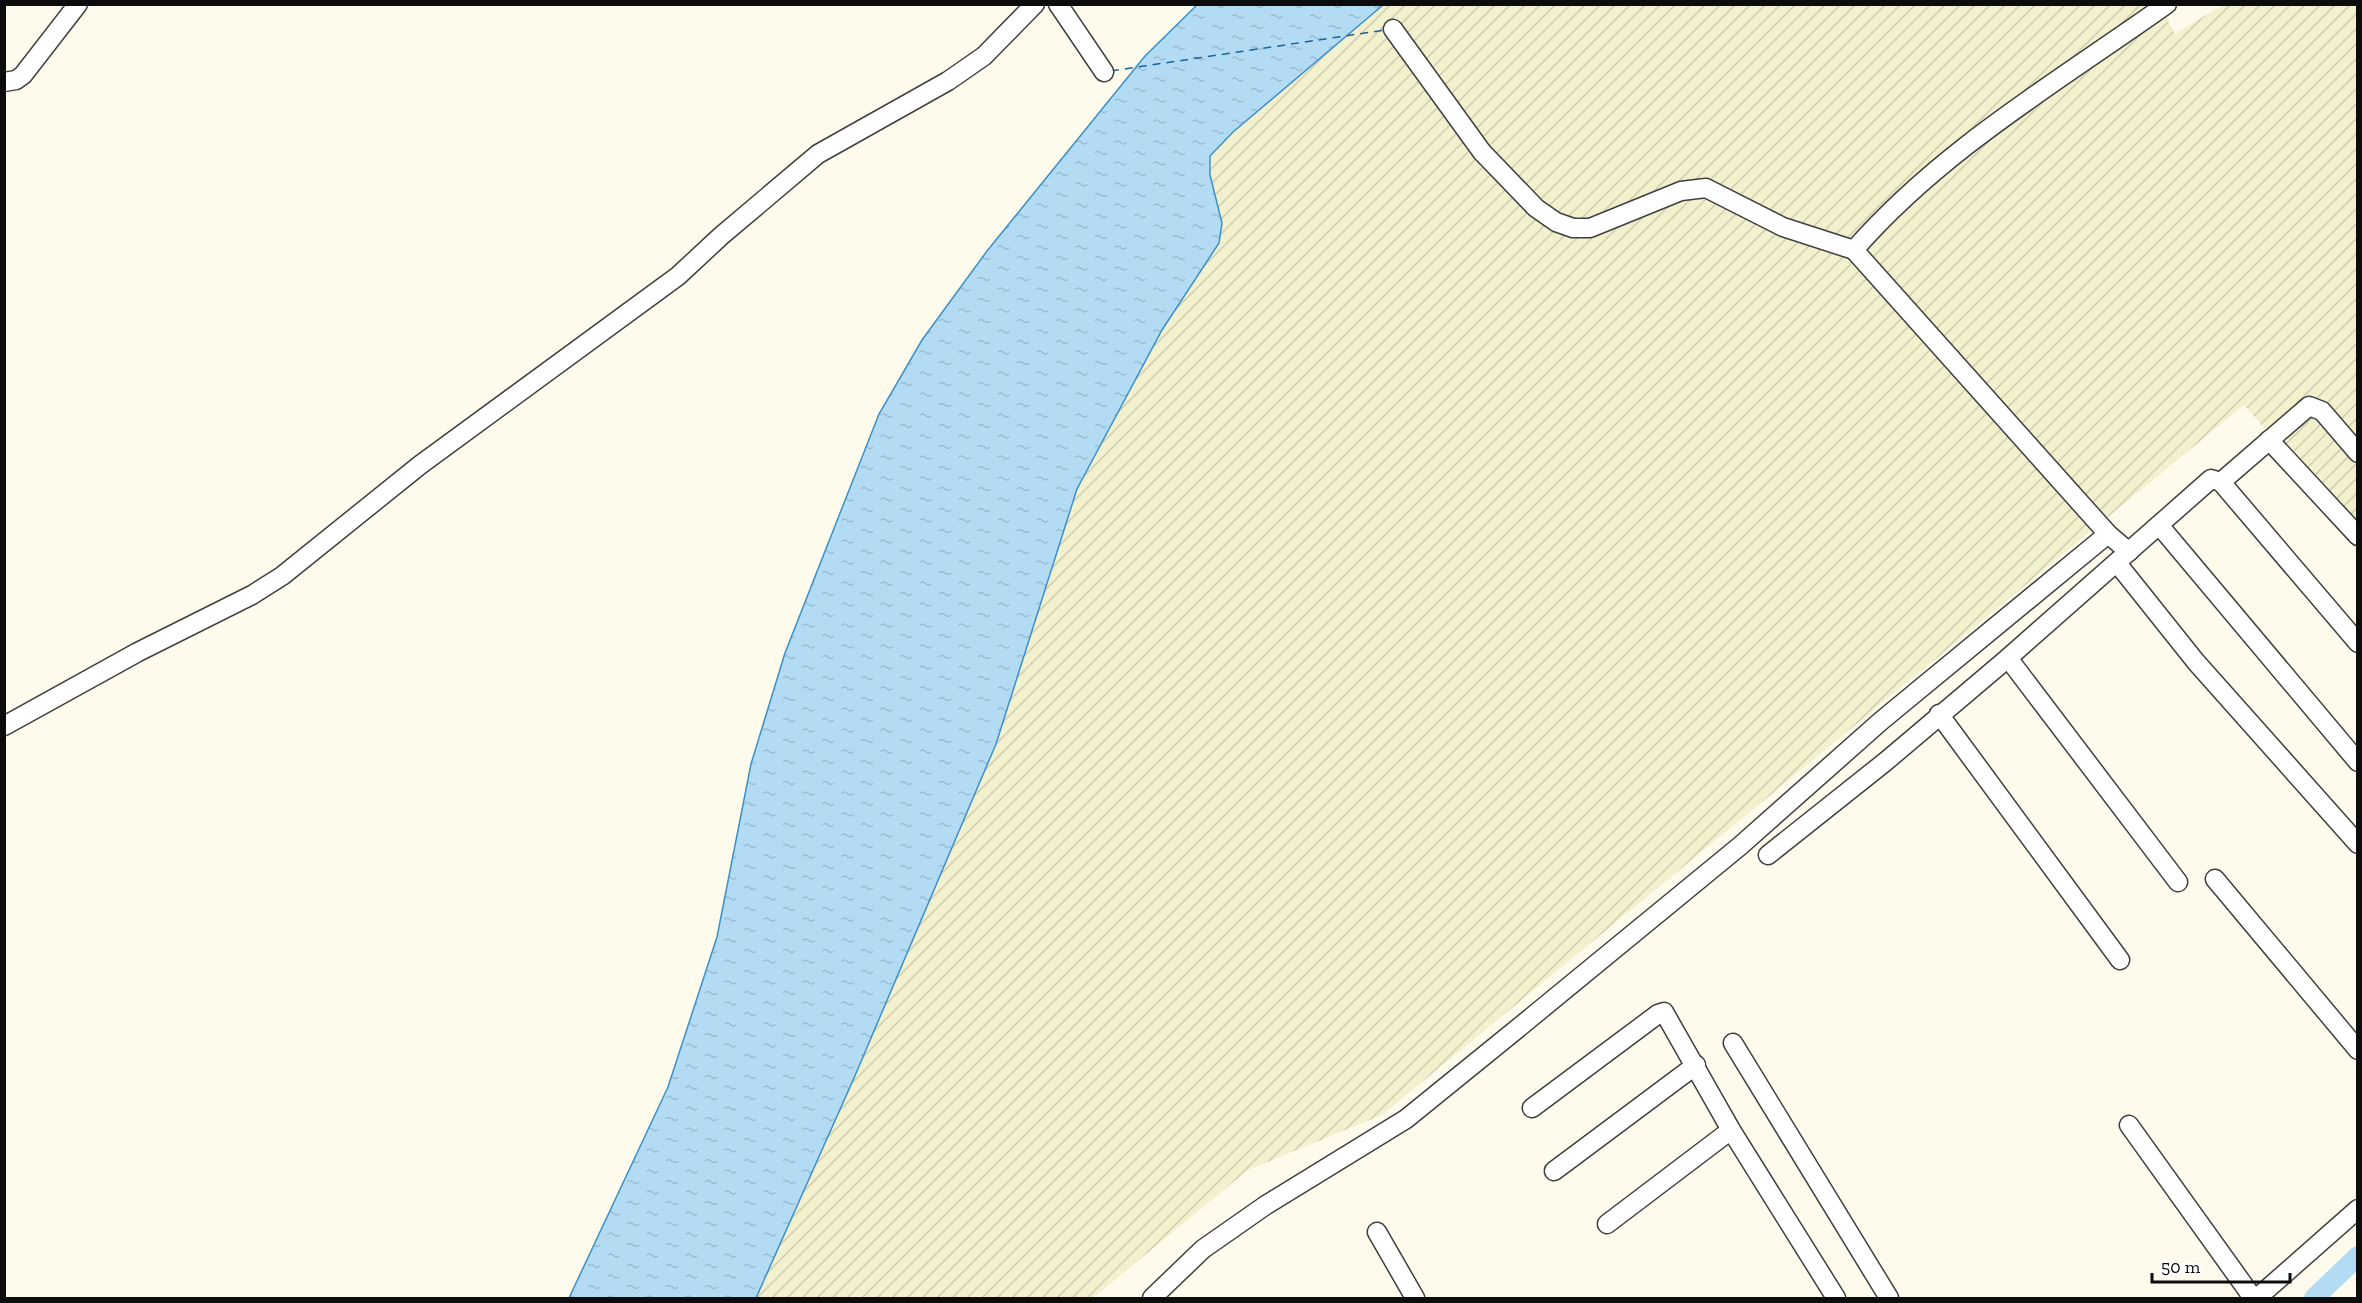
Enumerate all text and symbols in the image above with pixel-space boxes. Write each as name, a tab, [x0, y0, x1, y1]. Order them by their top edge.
scale bar	[2152, 1246, 2290, 1284]
text: 50 m	[2161, 1256, 2201, 1278]

